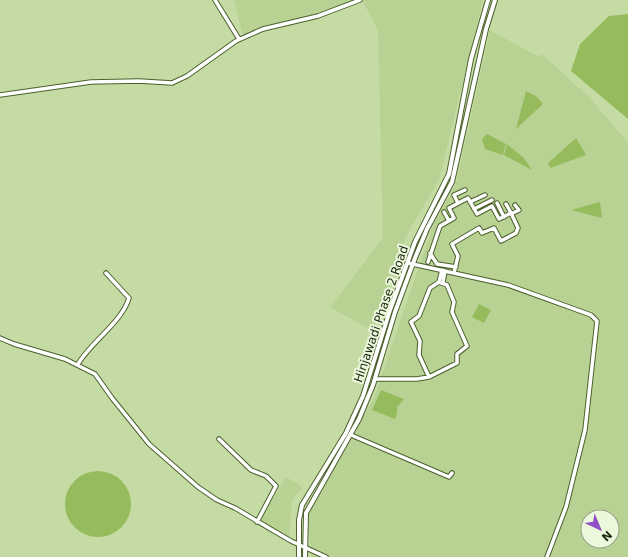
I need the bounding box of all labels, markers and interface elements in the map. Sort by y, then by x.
street label: Hinjawadi Phase 2 Road [351,244,411,384]
north arrow [580,509,620,549]
text: N [599,528,614,544]

